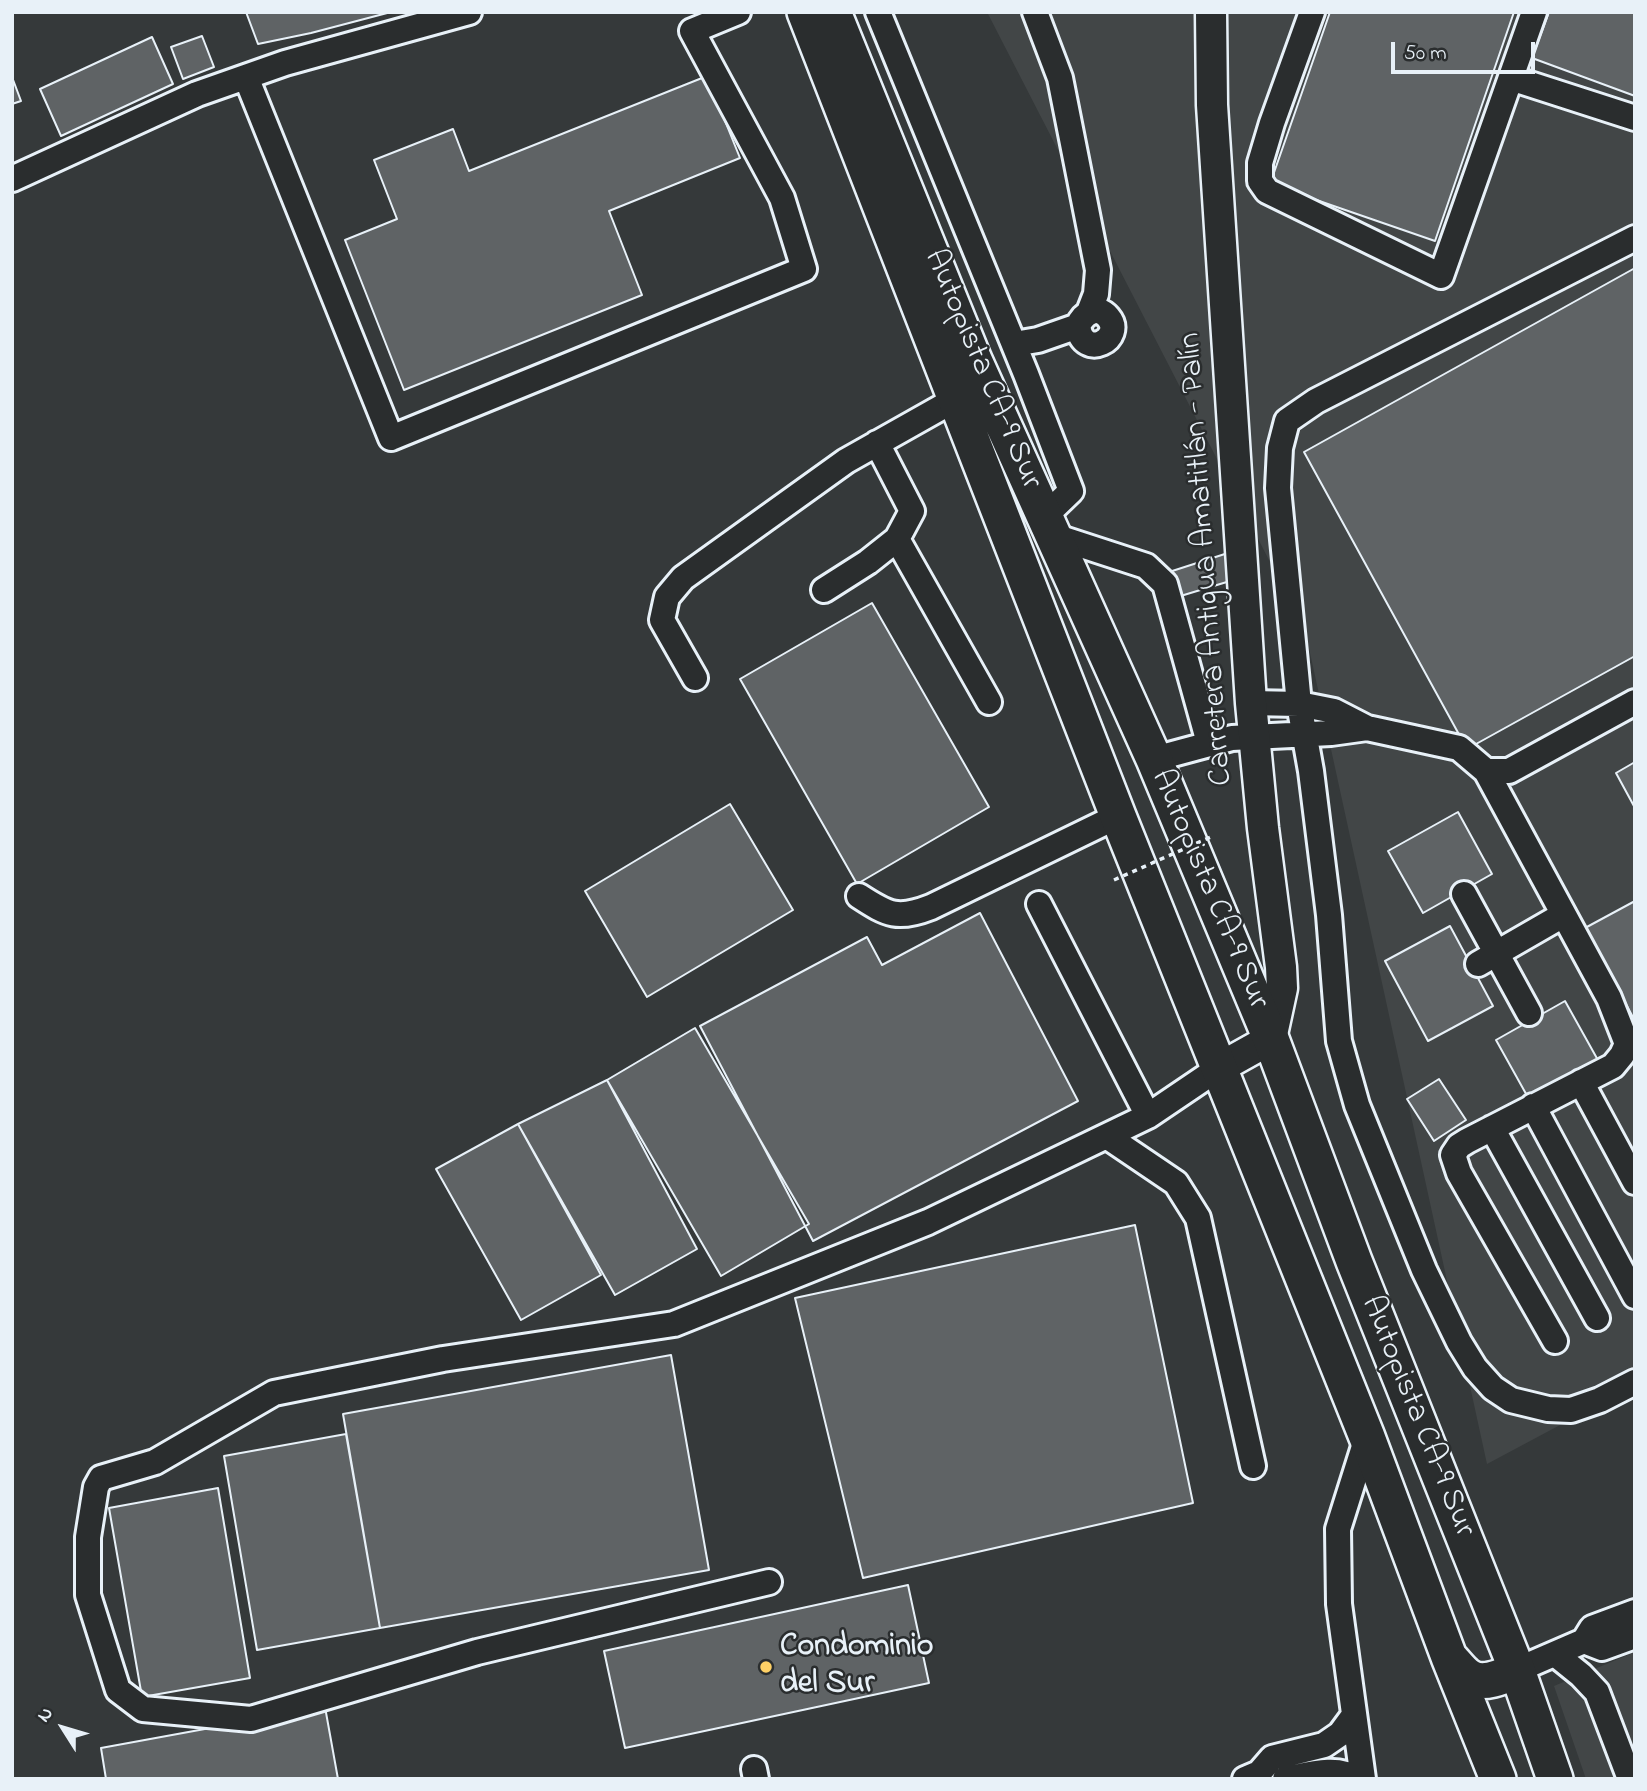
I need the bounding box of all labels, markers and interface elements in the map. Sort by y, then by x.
scale bar [1395,28,1538,72]
text: 50 m [1404,39,1447,69]
street label: Autopista CA-9 Sur [913,244,1049,496]
street label: Carretera Antigua Amatitlán - Palín [1173,331,1243,787]
street label: Autopista CA-9 Sur [1140,764,1276,1016]
street label: Autopista CA-9 Sur [1350,1291,1482,1543]
place label: Condominio del Sur [780,1630,933,1705]
marker: Condominio del Sur [758,1659,774,1675]
north arrow [28,1693,98,1763]
text: N [31,1702,60,1728]

